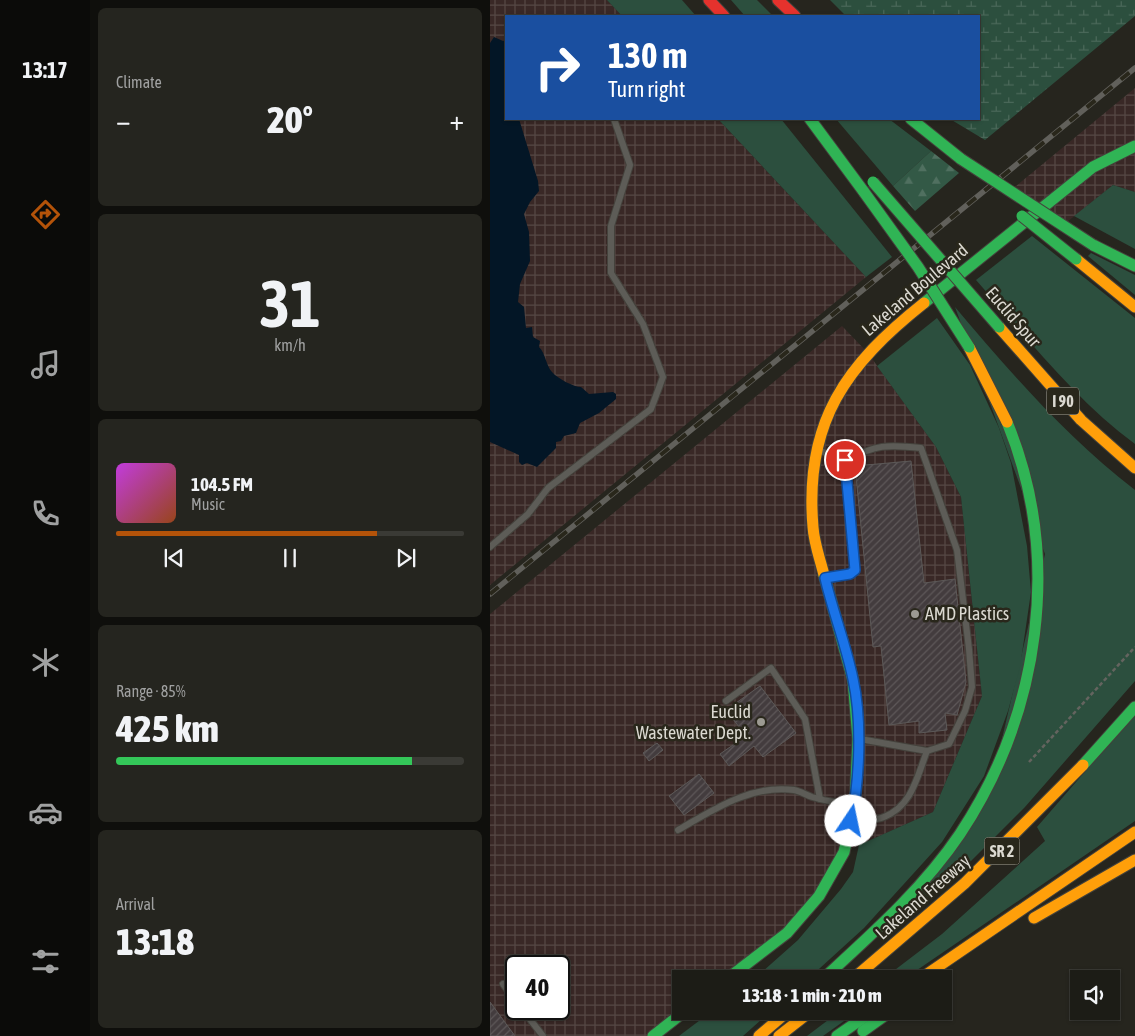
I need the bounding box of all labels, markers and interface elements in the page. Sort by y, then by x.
icon: right [525,35,590,100]
text: 130 m [608,35,687,75]
text: 13:17 [22,57,68,83]
text: Climate [116,73,162,91]
text: Turn right [608,76,685,102]
text: 20° [267,98,313,141]
text: − [116,104,131,136]
text: + [449,104,464,136]
icon: directions [28,197,63,232]
street label: Lakeland Boulevard [858,239,972,340]
text: 31 [259,266,321,341]
street label: Euclid Spur [981,282,1046,352]
text: km/h [274,336,306,354]
icon: music [28,347,63,382]
road number: I 90 [1047,388,1079,414]
pin [824,439,866,481]
icon: arrive [831,446,859,474]
text: 104.5 FM [191,473,253,495]
text: Music [191,495,225,513]
icon: phone [28,496,63,531]
icon: previous [160,544,188,572]
icon: pause [276,544,304,572]
icon: next [392,544,420,572]
place label: AMD Plastics [925,603,1009,624]
marker: AMD Plastics [909,608,921,620]
icon: climate [28,645,63,680]
text: Range · 85% [116,682,186,700]
place label: Euclid Wastewater Dept. [636,701,751,743]
text: 425 km [116,707,219,750]
marker: Euclid Wastewater Dept. [755,716,767,728]
position arrow [824,794,876,846]
icon: car [28,795,63,830]
road number: SR 2 [984,838,1020,864]
street label: Lakeland Freeway [871,850,974,943]
text: Arrival [116,895,155,913]
text: 13:18 [116,920,194,963]
icon: filters [28,944,63,979]
speed limit sign: 40 [505,955,570,1020]
map controls [1070,970,1120,1020]
button: sound [1070,970,1120,1020]
text: 13:18 · 1 min · 210 m [742,984,882,1006]

